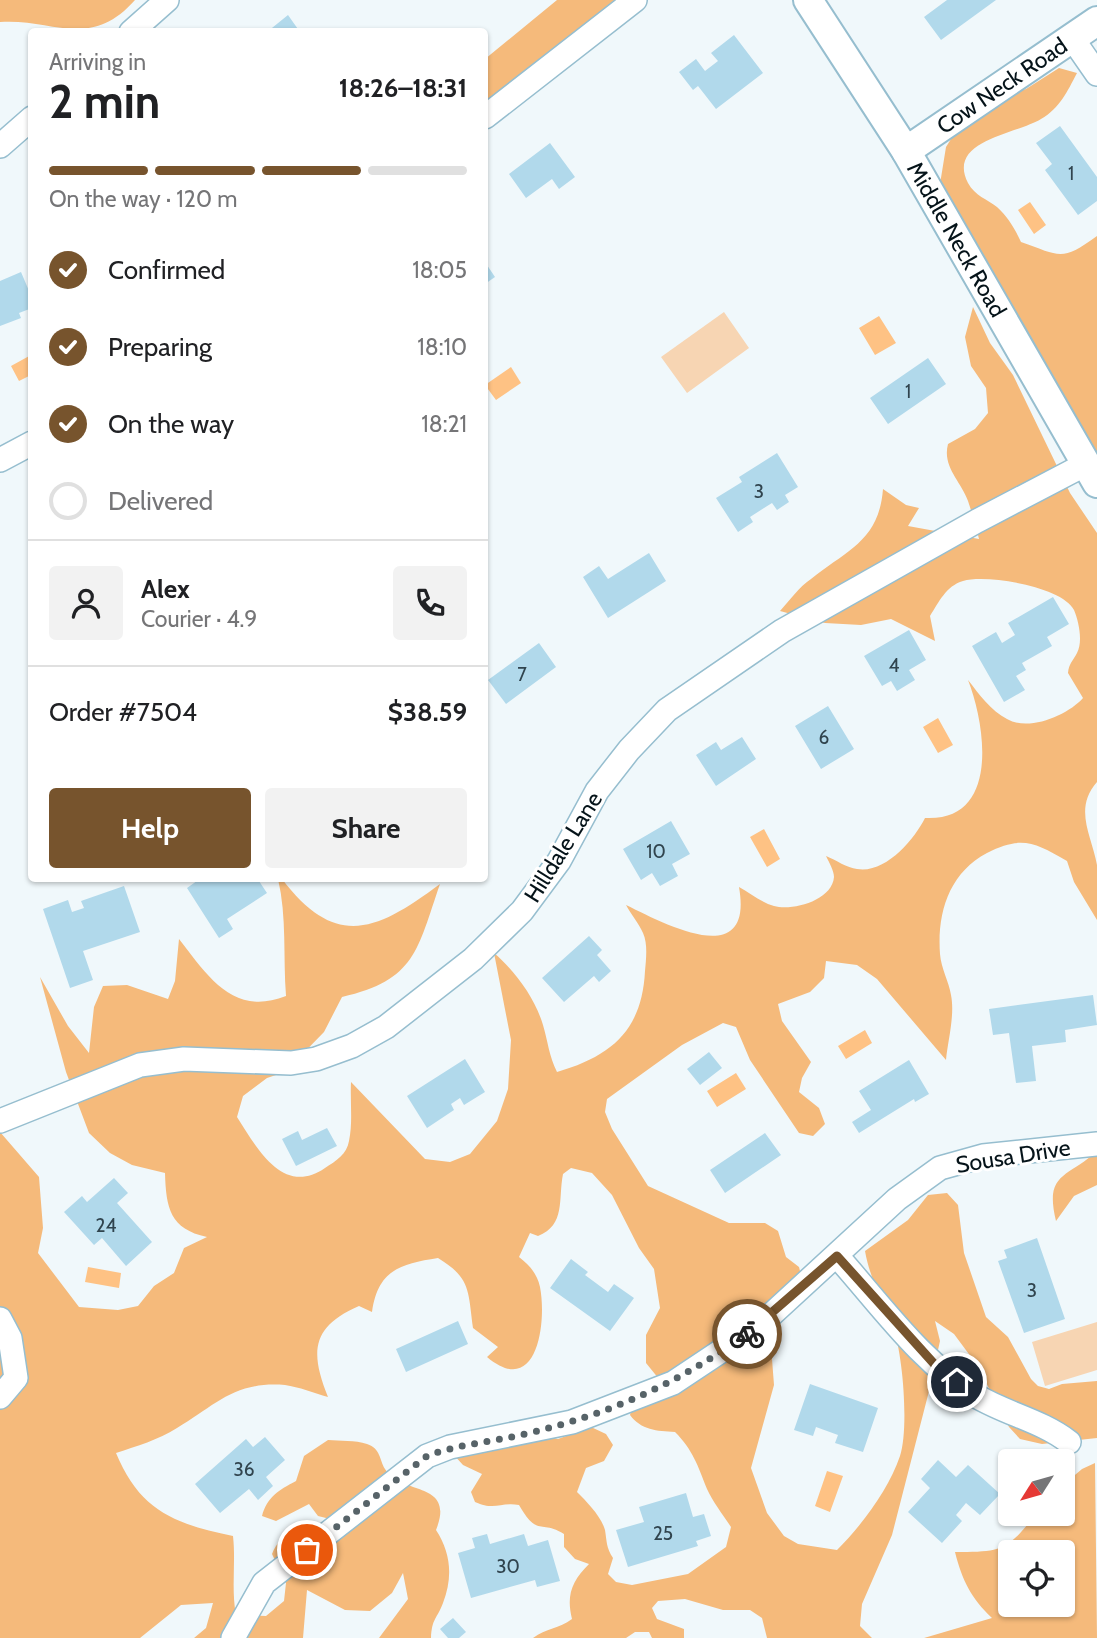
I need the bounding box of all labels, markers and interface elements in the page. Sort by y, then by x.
street label: Cow Neck Road [931,31,1073,140]
text: Arriving in [49,48,146,76]
text: 18:26–18:31 [339,72,467,104]
text: 2 min [49,74,160,130]
street label: Middle Neck Road [901,157,1013,322]
house number: 1 [1068,162,1074,185]
text: On the way · 120 m [49,185,237,213]
icon: check [49,251,87,289]
text: Confirmed [108,254,225,286]
text: 18:05 [412,256,467,284]
icon: check [49,328,87,366]
text: Preparing [108,331,212,363]
text: 18:10 [417,333,467,361]
house number: 1 [905,380,911,403]
icon: check [49,405,87,443]
text: On the way [108,408,234,440]
text: 18:21 [421,410,467,438]
house number: 3 [754,480,764,503]
text: Delivered [108,485,213,517]
button: person [49,566,123,640]
button: phone [393,566,467,640]
text: Alex [141,573,190,605]
text: Courier · 4.9 [141,605,257,633]
house number: 4 [889,654,900,677]
house number: 7 [517,663,527,686]
text: Order #7504 [49,696,197,728]
text: $38.59 [388,696,467,728]
house number: 6 [819,726,829,749]
street label: Hilldale Lane [518,786,608,907]
button: Help [49,788,251,868]
button: Share [265,788,467,868]
house number: 10 [646,840,666,863]
street label: Sousa Drive [954,1133,1072,1179]
house number: 24 [96,1214,116,1237]
house number: 3 [1027,1279,1037,1302]
courier [712,1299,782,1369]
icon: bike [728,1315,766,1353]
pin [927,1352,987,1412]
icon: home [938,1363,976,1401]
north arrow [998,1449,1074,1526]
map controls [998,1449,1075,1617]
house number: 36 [233,1458,255,1481]
pin [277,1520,337,1580]
house number: 25 [653,1522,673,1545]
icon: bag [288,1531,326,1569]
button: locate [998,1540,1075,1617]
house number: 30 [496,1555,520,1578]

